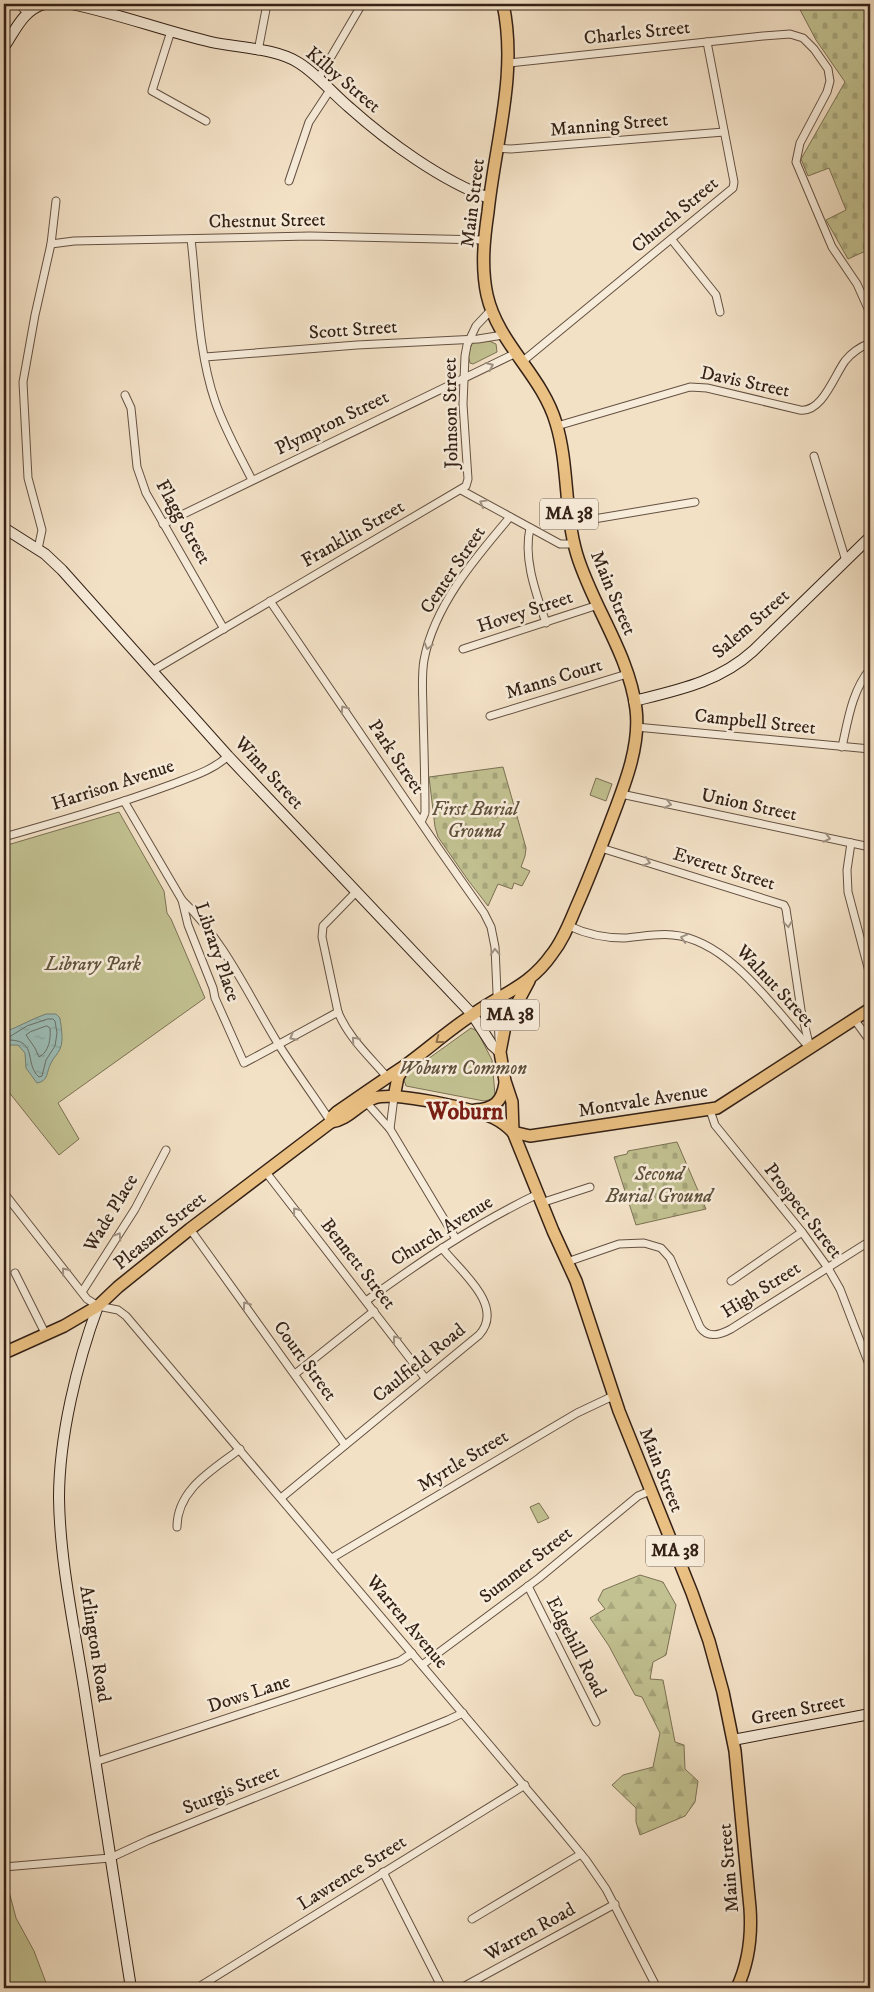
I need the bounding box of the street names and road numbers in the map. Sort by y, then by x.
street label: Charles Street [583,16,691,50]
street label: Kilby Street [301,42,385,118]
street label: Manning Street [549,108,669,142]
street label: Main Street [456,157,490,249]
street label: Church Street [627,172,723,258]
street label: Chestnut Street [208,208,326,234]
street label: Scott Street [308,315,398,345]
street label: Johnson Street [439,357,463,471]
street label: Davis Street [698,361,792,403]
street label: Plympton Street [271,386,393,460]
street label: Flagg Street [150,476,216,568]
street label: Franklin Street [298,495,408,573]
road number: MA 38 [540,498,598,530]
street label: Center Street [415,522,491,618]
street label: Main Street [585,547,641,639]
street label: Salem Street [708,584,794,664]
street label: Hovey Street [474,586,576,638]
street label: Manns Court [503,653,605,705]
street label: Campbell Street [693,704,817,740]
street label: Park Street [363,716,429,798]
street label: Winn Street [229,731,308,814]
street label: Harrison Avenue [49,754,177,816]
street label: Union Street [699,784,799,826]
street label: Everett Street [670,843,778,895]
street label: Library Place [189,899,245,1005]
street label: Walnut Street [730,939,819,1032]
road number: MA 38 [481,1000,539,1030]
street label: Montvale Avenue [576,1079,710,1123]
street label: Prospect Street [759,1159,847,1263]
street label: Wade Place [78,1170,143,1257]
street label: Pleasant Street [109,1187,211,1275]
street label: Church Avenue [387,1191,497,1271]
street label: Bennett Street [315,1214,401,1314]
street label: High Street [717,1257,805,1323]
street label: Court Street [268,1317,342,1405]
street label: Caulfield Road [368,1318,470,1407]
street label: Main Street [634,1424,688,1516]
street label: Myrtle Street [414,1425,512,1497]
street label: Summer Street [475,1522,577,1608]
road number: MA 38 [646,1535,704,1566]
street label: Warren Avenue [361,1570,453,1674]
street label: Arlington Road [74,1584,116,1704]
street label: Edgehill Road [541,1593,611,1702]
street label: Dows Lane [205,1670,293,1718]
street label: Green Street [749,1690,847,1730]
street label: Sturgis Street [179,1760,283,1820]
street label: Main Street [714,1823,744,1913]
street label: Lawrence Street [293,1830,411,1916]
street label: Warren Road [480,1898,580,1967]

